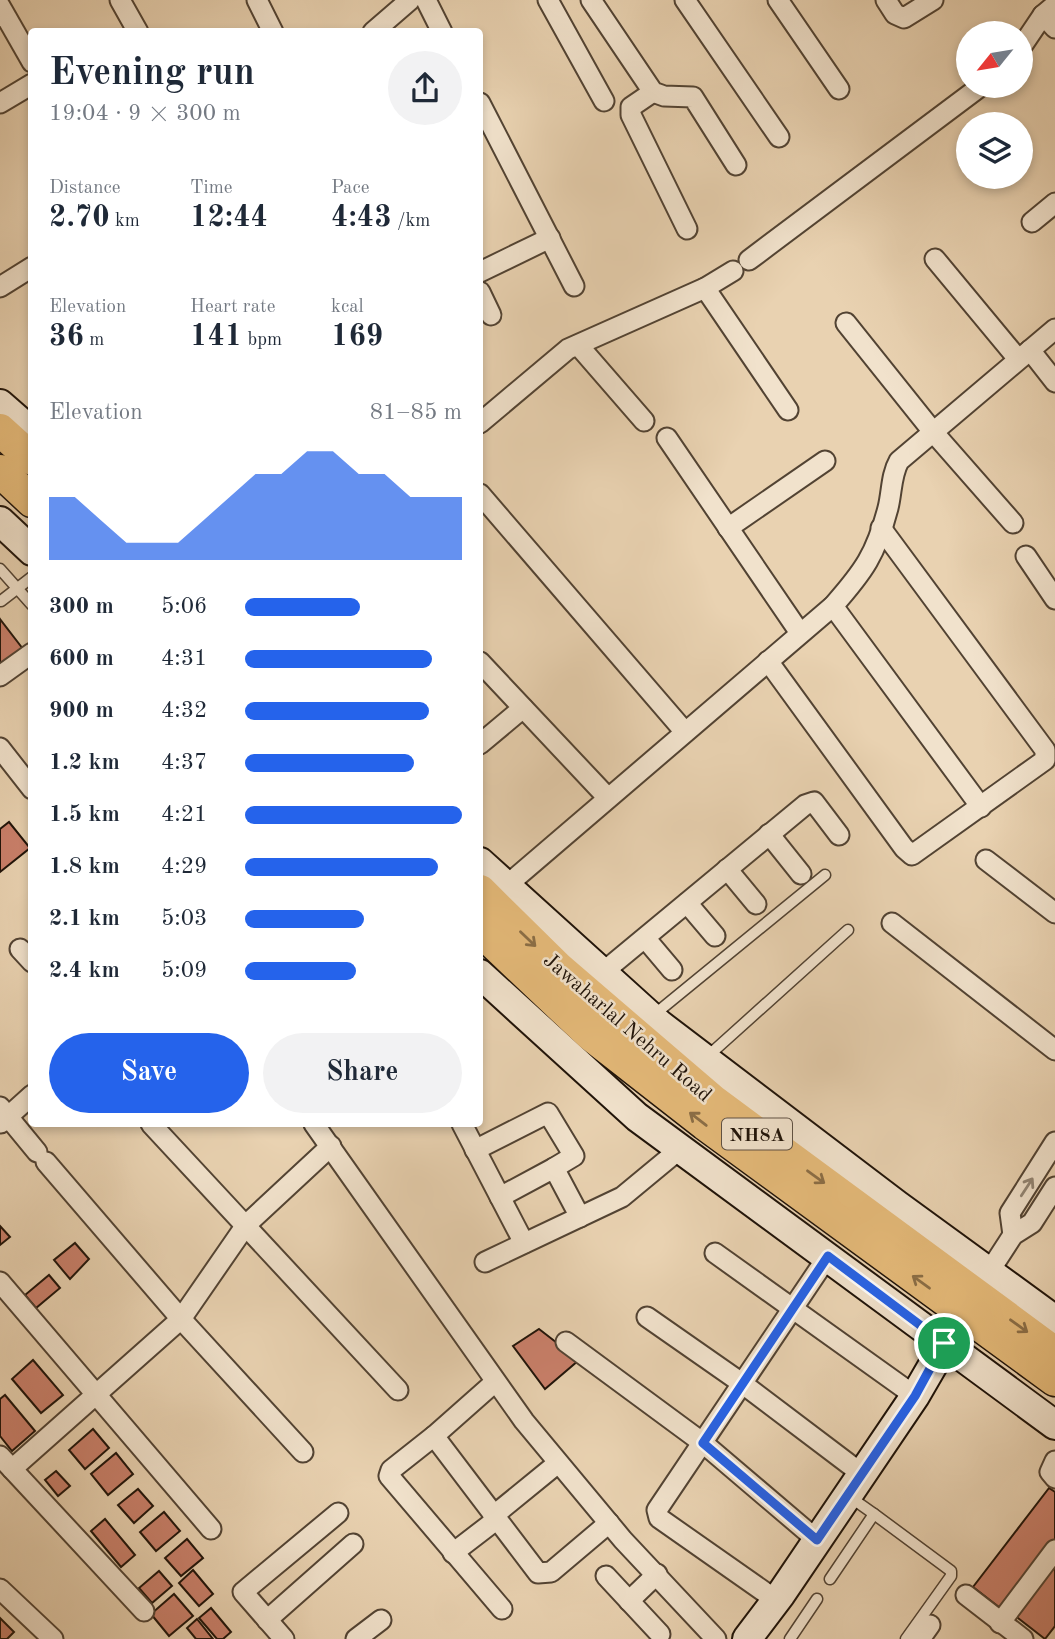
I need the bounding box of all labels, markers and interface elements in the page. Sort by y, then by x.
north arrow [956,21,1032,98]
map controls [956,21,1033,189]
button: share [388,51,462,125]
text: Evening run [49,55,255,93]
text: 19:04 · 9 × 300 m [49,102,241,125]
button: layers [956,112,1033,189]
text: Distance [49,179,121,198]
text: Time [190,179,233,198]
text: Pace [331,179,370,198]
text: 2.70 [49,203,110,233]
text: 12:44 [190,203,268,233]
text: 4:43 [331,203,392,233]
text: km [110,212,140,231]
text: /km [392,212,430,231]
text: Elevation [49,298,126,317]
text: Heart rate [190,298,275,317]
text: kcal [331,298,364,317]
text: 36 [49,322,84,352]
text: 141 [190,322,242,352]
text: 169 [331,322,383,352]
text: m [84,331,104,350]
text: bpm [242,331,282,350]
text: Elevation [49,401,143,424]
text: 81–85 m [370,401,462,424]
text: 300 m [49,595,114,618]
text: 5:06 [161,595,207,618]
text: 600 m [49,647,114,670]
text: 4:31 [161,647,207,670]
text: 900 m [49,699,114,722]
text: 4:32 [161,699,207,722]
text: 1.2 km [49,751,120,774]
text: 4:37 [161,751,207,774]
text: 1.5 km [49,803,120,826]
text: 4:21 [161,803,207,826]
text: 1.8 km [49,855,120,878]
text: 4:29 [161,855,207,878]
text: 2.1 km [49,907,120,930]
text: 5:03 [161,907,207,930]
one-way arrow [519,930,536,947]
street label: Jawaharlal Nehru Road [539,950,715,1107]
text: 2.4 km [49,959,120,982]
text: 5:09 [161,959,207,982]
button: Save [49,1033,249,1113]
button: Share [263,1033,462,1113]
one-way arrow [689,1111,707,1126]
road number: NH8A [722,1118,792,1150]
one-way arrow [807,1169,826,1184]
one-way arrow [1019,1178,1034,1197]
one-way arrow [912,1274,931,1289]
pin [914,1313,974,1373]
one-way arrow [1009,1319,1028,1334]
icon: arrive [925,1324,963,1362]

